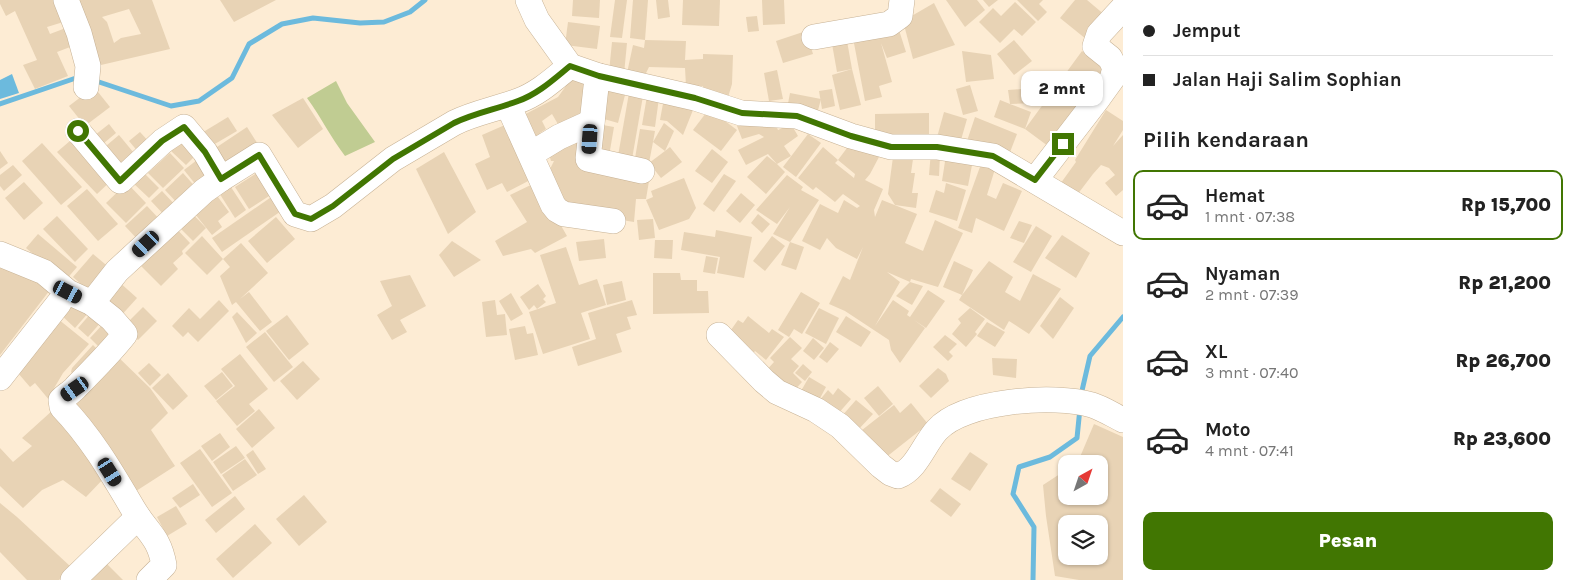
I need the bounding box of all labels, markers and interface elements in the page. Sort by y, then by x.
text: Jemput [1173,20,1241,42]
text: Jalan Haji Salim Sophian [1173,69,1402,91]
callout: 2 mnt [1022,72,1104,106]
text: 2 mnt [1039,79,1085,98]
route start [67,120,89,142]
car [581,124,598,154]
text: Pilih kendaraan [1143,127,1309,153]
route end [1052,133,1074,155]
icon: car [1145,183,1190,228]
text: Hemat [1205,185,1265,207]
text: Rp 15,700 [1461,194,1551,216]
text: 1 mnt · 07:38 [1205,207,1295,226]
car [129,228,162,260]
icon: car [1145,261,1190,306]
text: Nyaman [1205,263,1280,285]
text: Rp 21,200 [1458,272,1551,294]
car [51,279,84,305]
text: 2 mnt · 07:39 [1205,285,1299,304]
icon: car [1145,339,1190,384]
text: XL [1205,341,1227,363]
text: Rp 26,700 [1455,350,1551,372]
text: 3 mnt · 07:40 [1205,363,1298,382]
car [58,374,91,404]
icon: car [1145,417,1190,462]
text: Moto [1205,419,1251,441]
text: Rp 23,600 [1453,428,1551,450]
text: 4 mnt · 07:41 [1205,441,1294,460]
car [95,455,124,489]
north arrow [1058,455,1108,505]
map controls [1058,455,1108,565]
button: Pesan [1143,512,1553,570]
button: layers [1058,515,1108,565]

